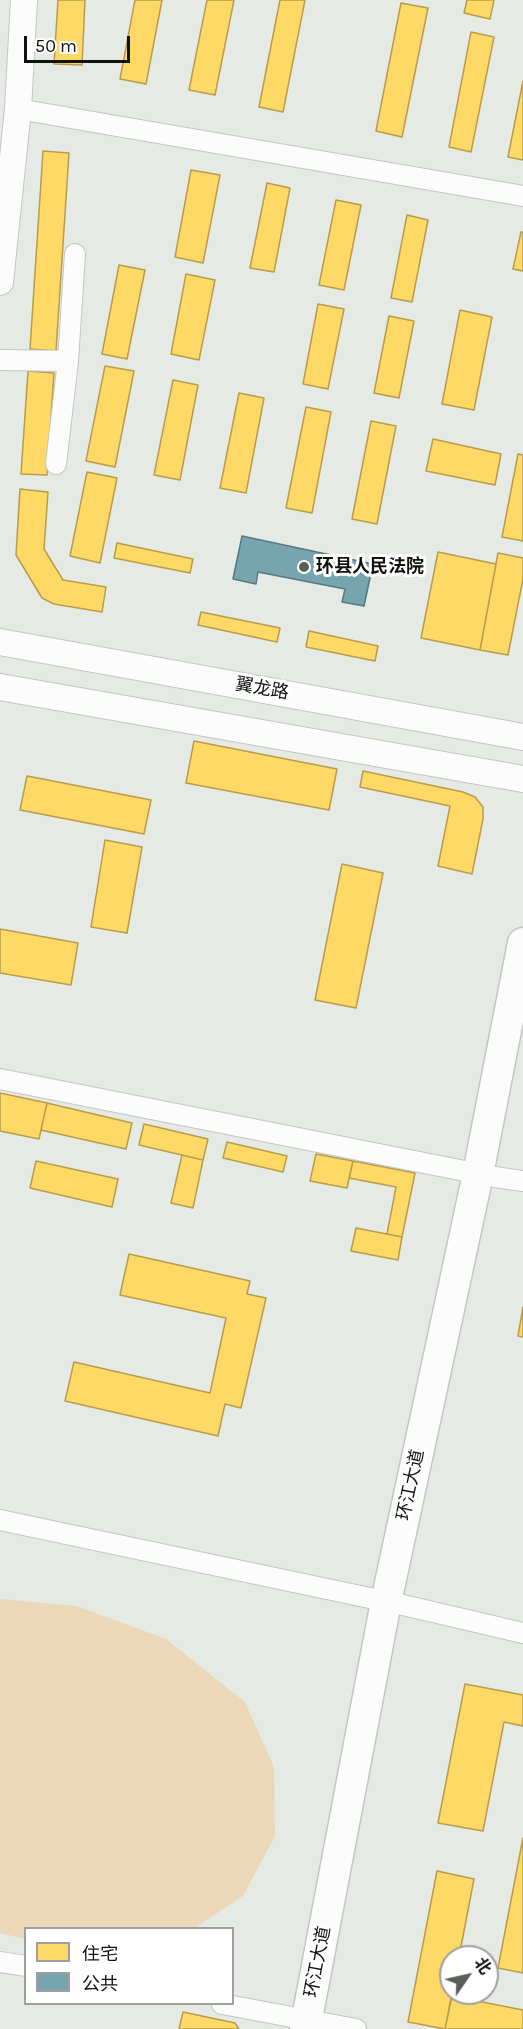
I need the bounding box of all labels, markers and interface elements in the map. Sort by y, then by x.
scale bar [27,24,134,62]
text: 50 m [35,35,77,57]
place label: 环县人民法院 [316,556,424,578]
marker: 环县人民法院 [297,560,311,574]
street label: 翼龙路 [234,674,290,704]
street label: 环江大道 [393,1448,429,1522]
street label: 环江大道 [301,1925,335,1999]
legend [24,1927,234,2005]
text: 住宅 [82,1943,118,1965]
north arrow [439,1945,499,2005]
text: 北 [470,1954,495,1978]
text: 公共 [82,1973,118,1995]

